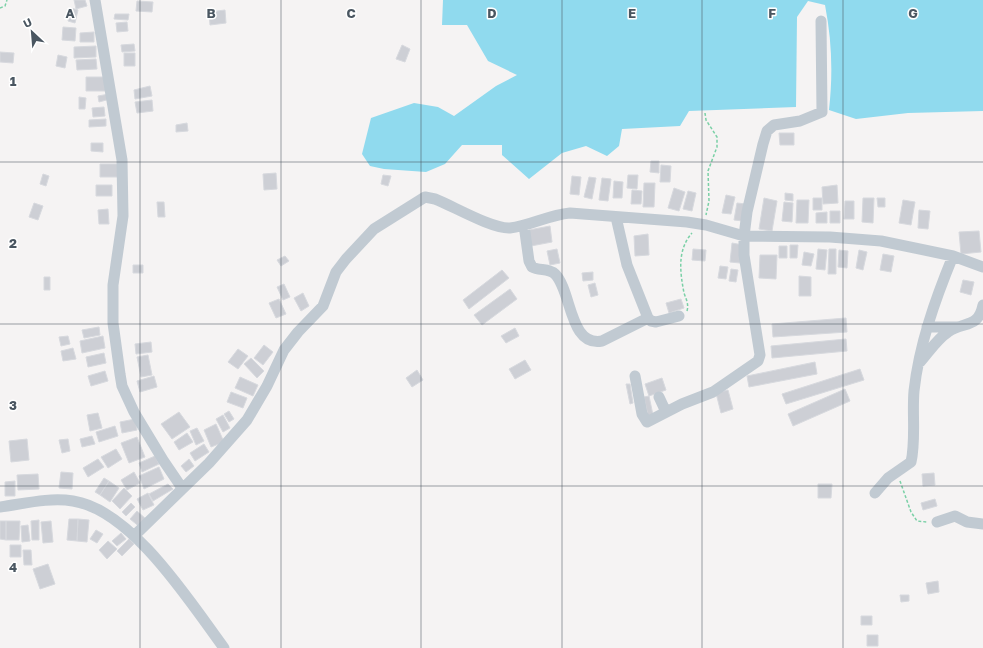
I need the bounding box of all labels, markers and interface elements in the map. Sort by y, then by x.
text: A [65,5,75,21]
text: B [206,5,216,21]
text: C [346,5,356,21]
text: D [487,5,497,21]
text: E [628,5,636,21]
text: F [768,5,776,21]
text: G [908,5,918,21]
north arrow [12,12,52,52]
text: U [21,15,34,30]
text: 1 [10,73,17,89]
text: 2 [9,235,17,251]
text: 3 [9,397,17,413]
text: 4 [9,559,17,575]

